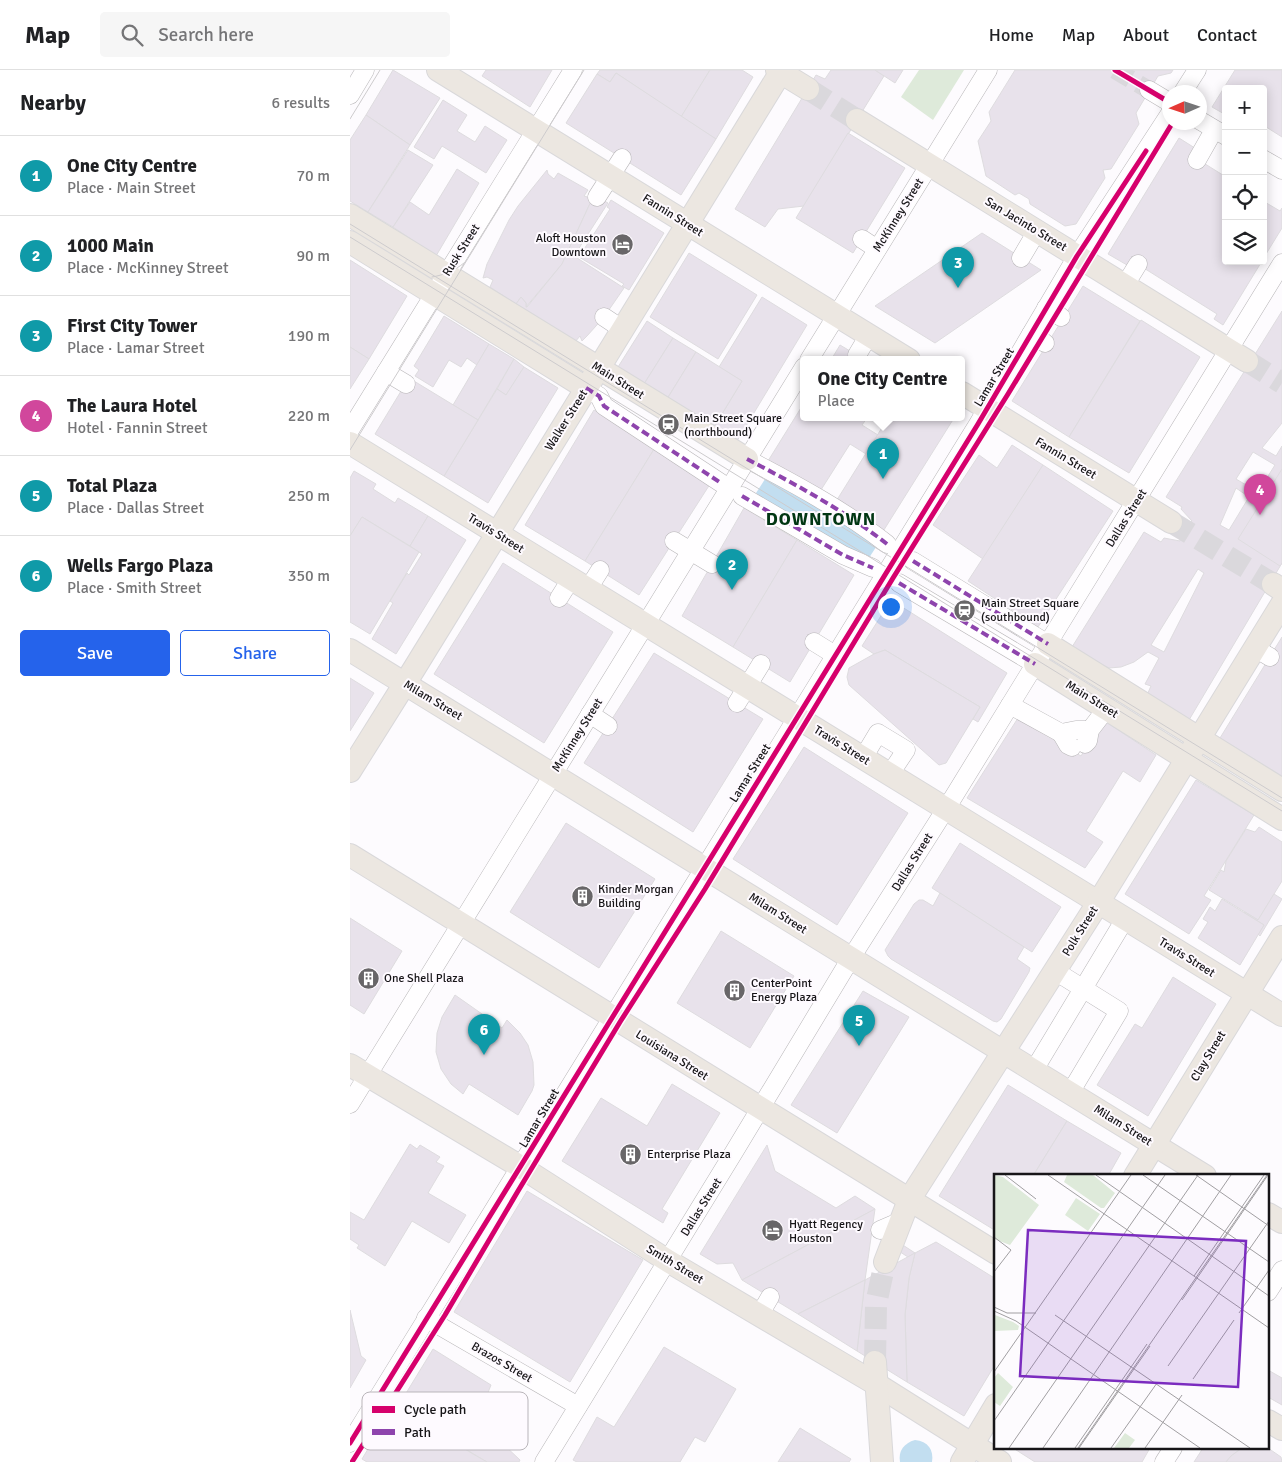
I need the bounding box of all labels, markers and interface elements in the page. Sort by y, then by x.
search box [100,12,450,57]
text: Map [25,20,70,50]
icon: search [118,21,146,49]
text: Search here [158,23,254,47]
text: Home [989,24,1034,46]
text: Map [1062,24,1095,46]
text: About [1123,24,1169,46]
text: Contact [1197,24,1257,46]
north arrow [1162,85,1207,130]
map controls [1222,85,1267,265]
button: + [1222,85,1267,130]
text: Nearby [20,90,86,116]
text: 6 results [271,93,330,113]
button: − [1222,130,1267,175]
text: One City Centre [67,154,197,178]
text: 1 [32,166,40,186]
text: 70 m [296,166,330,186]
button: locate [1222,175,1267,220]
street label: McKinney Street [870,176,927,255]
text: Place · Main Street [67,178,196,198]
street label: Fannin Street [640,191,706,240]
street label: San Jacinto Street [982,194,1069,255]
button: layers [1222,220,1267,265]
street label: Rusk Street [440,221,483,279]
place label: Aloft Houston Downtown [536,231,606,260]
hotel icon: Aloft Houston Downtown [610,233,634,257]
text: 1000 Main [67,234,154,258]
text: 2 [32,246,40,266]
text: 90 m [296,246,330,266]
pin: 3 [942,247,974,288]
text: Place · McKinney Street [67,258,229,278]
text: First City Tower [67,314,197,338]
text: 3 [32,326,40,346]
text: 190 m [288,326,330,346]
text: Place · Lamar Street [67,338,204,358]
street label: Lamar Street [971,345,1018,409]
popup [800,356,965,421]
street label: Main Street [589,358,647,403]
text: One City Centre [818,367,947,391]
street label: Walker Street [542,387,591,454]
text: Place [818,391,855,411]
text: The Laura Hotel [67,394,197,418]
text: 4 [32,406,40,426]
text: 220 m [288,406,330,426]
place label: Main Street Square (northbound) [684,411,782,440]
station icon: Main Street Square (northbound) [656,413,680,437]
text: Hotel · Fannin Street [67,418,208,438]
street label: Fannin Street [1032,434,1099,483]
pin: 1 [867,438,899,479]
text: Total Plaza [67,474,157,498]
pin: 4 [1244,474,1276,515]
text: 5 [32,486,40,506]
text: 250 m [288,486,330,506]
street label: Dallas Street [1103,486,1150,550]
text: Place · Dallas Street [67,498,204,518]
district label: DOWNTOWN [766,508,876,530]
street label: Travis Street [465,510,527,557]
pin: 2 [716,549,748,590]
text: Wells Fargo Plaza [67,554,213,578]
text: 6 [32,566,40,586]
text: 350 m [288,566,330,586]
text: Place · Smith Street [67,578,202,598]
your location [878,594,904,620]
place label: Main Street Square (southbound) [981,596,1079,625]
station icon: Main Street Square (southbound) [953,598,977,622]
button: Save [20,630,170,676]
button: Share [180,630,330,676]
street label: Milam Street [401,677,465,724]
street label: Main Street [1063,677,1121,722]
street label: McKinney Street [549,696,606,775]
street label: Travis Street [811,722,873,769]
street label: Lamar Street [727,741,774,805]
street label: Dallas Street [889,830,936,894]
place label: Kinder Morgan Building [598,882,674,911]
building icon: Kinder Morgan Building [570,884,594,908]
street label: Milam Street [746,890,810,937]
street label: Polk Street [1059,903,1102,959]
street label: Travis Street [1156,934,1218,981]
building icon: One Shell Plaza [356,966,380,990]
place label: One Shell Plaza [384,971,464,986]
place label: CenterPoint Energy Plaza [751,976,817,1005]
building icon: CenterPoint Energy Plaza [723,978,747,1002]
pin: 5 [843,1005,875,1046]
pin: 6 [468,1014,500,1055]
street label: Louisiana Street [633,1027,711,1084]
street label: Clay Street [1188,1028,1229,1084]
street label: Lamar Street [516,1086,563,1150]
street label: Milam Street [1091,1102,1155,1149]
building icon: Enterprise Plaza [619,1142,643,1166]
place label: Enterprise Plaza [647,1147,731,1162]
inset map [994,1174,1269,1450]
street label: Dallas Street [678,1175,725,1239]
place label: Hyatt Regency Houston [789,1217,863,1246]
hotel icon: Hyatt Regency Houston [761,1219,785,1243]
street label: Smith Street [643,1242,706,1287]
street label: Brazos Street [469,1339,535,1386]
legend [362,1392,528,1450]
text: Cycle path [404,1401,466,1418]
text: Path [404,1424,431,1441]

